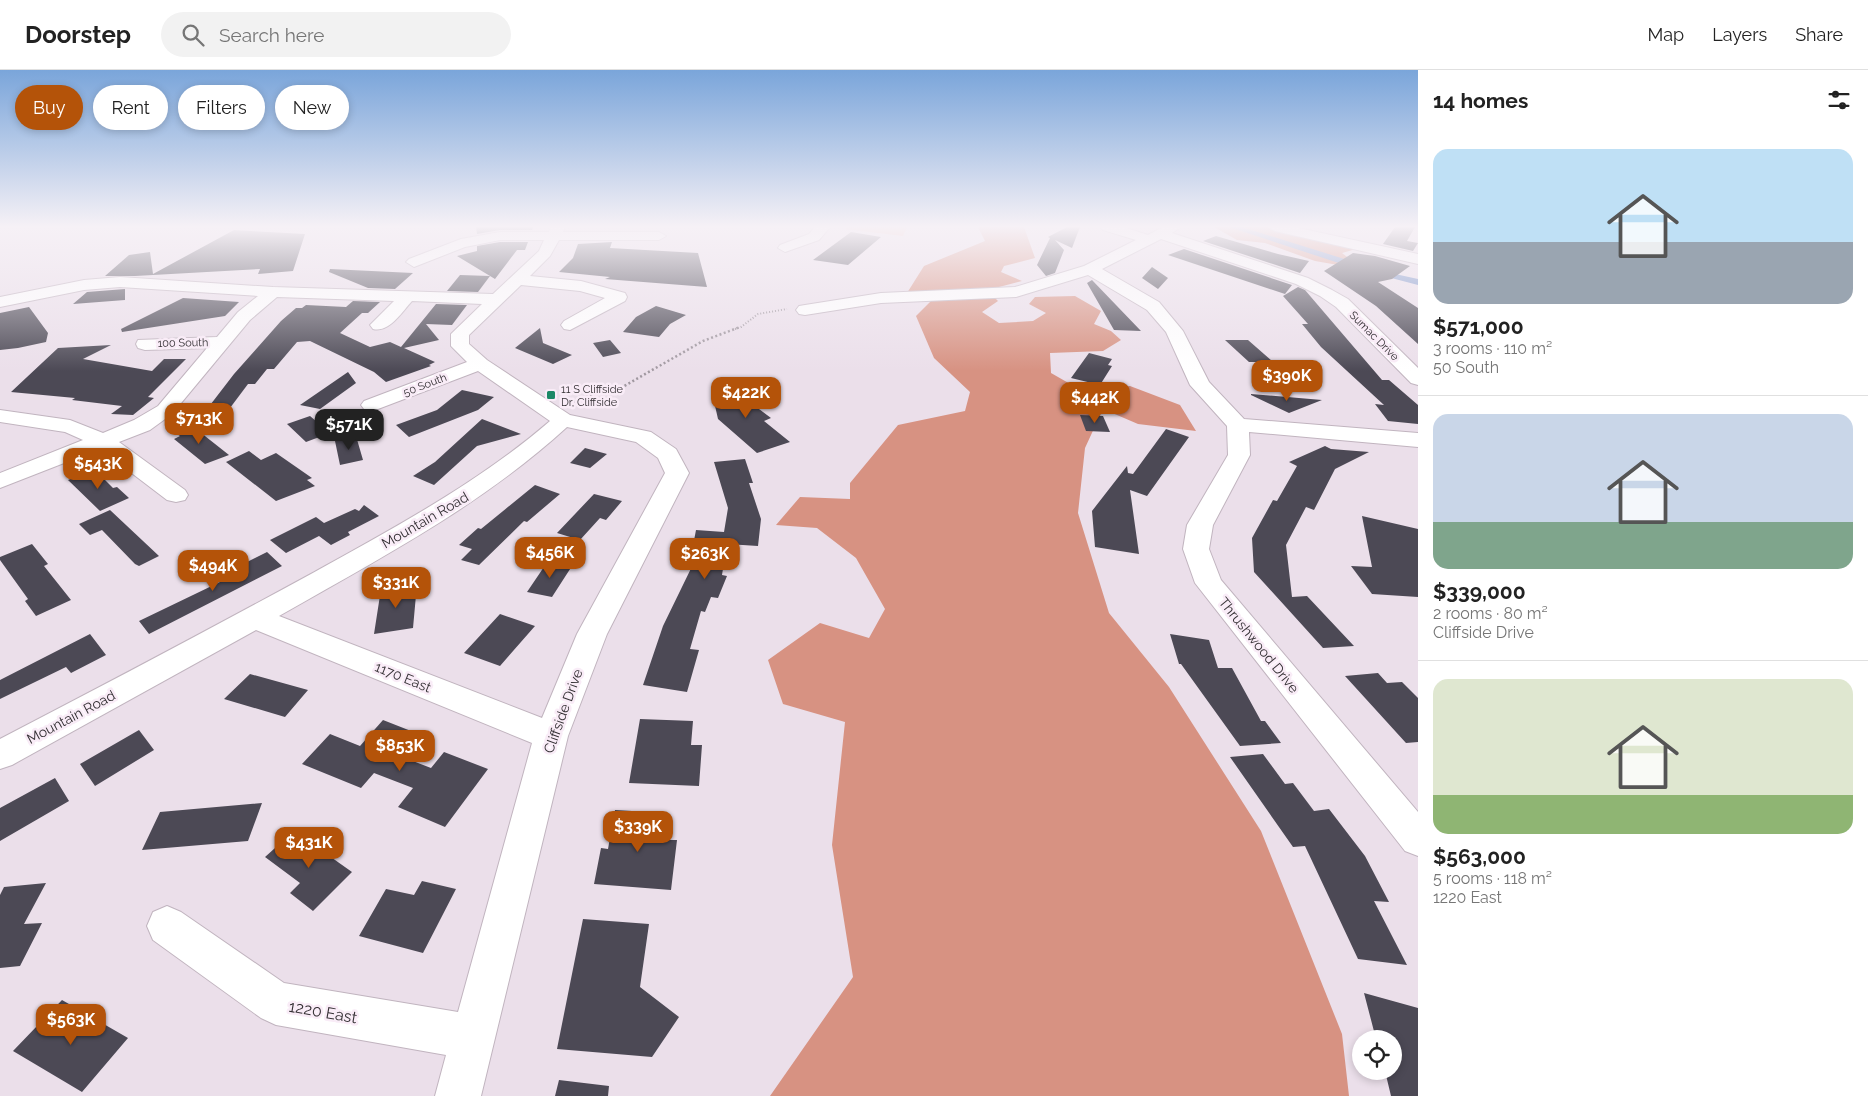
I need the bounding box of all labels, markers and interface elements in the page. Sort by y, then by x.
search box [161,12,511,57]
text: Doorstep [25,20,131,49]
icon: search [179,21,207,49]
text: Search here [219,24,325,46]
text: Map [1648,24,1684,45]
text: Layers [1712,24,1767,45]
text: Share [1795,24,1843,45]
chip: Buy [15,85,83,130]
chip: Rent [93,85,168,130]
chip: Filters [178,85,265,130]
chip: New [275,85,349,130]
icon: filters [1825,86,1853,114]
text: 14 homes [1433,88,1528,113]
icon: home [1598,181,1688,271]
street label: Sumac Drive [1347,309,1402,364]
text: $571,000 [1433,314,1524,339]
street label: 100 South [157,336,209,350]
text: 3 rooms · 110 m² [1433,339,1552,358]
text: 50 South [1433,358,1499,377]
pin: $390K [1252,360,1322,402]
text: $390K [1263,366,1311,385]
street label: 50 South [401,371,449,399]
pin: $422K [711,376,781,419]
pin: $442K [1060,382,1130,424]
place label: 11 S Cliffside Dr, Cliffside [561,383,624,409]
text: $422K [722,383,770,402]
text: $442K [1071,388,1119,407]
marker: 11 S Cliffside Dr, Cliffside [545,389,557,401]
pin: $713K [164,402,234,445]
pin: $571K [314,408,384,451]
text: $713K [176,409,222,428]
text: $571K [326,415,372,434]
icon: home [1598,447,1688,537]
pin: $543K [63,448,133,490]
text: $543K [74,454,122,473]
street label: Mountain Road [379,489,471,551]
pin: $456K [515,536,585,579]
pin: $263K [670,538,740,580]
text: $456K [526,543,574,562]
text: $263K [681,544,729,563]
pin: $494K [178,550,248,592]
text: $494K [189,556,237,575]
pin: $331K [361,566,431,609]
text: $331K [373,573,419,592]
text: $339,000 [1433,579,1526,604]
street label: Thrushwood Drive [1216,594,1302,696]
text: 2 rooms · 80 m² [1433,604,1548,623]
text: Cliffside Drive [1433,623,1534,642]
street label: 1170 East [373,659,434,696]
street label: Cliffside Drive [540,667,586,755]
street label: Mountain Road [24,687,118,747]
icon: home [1598,712,1688,802]
pin: $853K [365,730,435,772]
text: $853K [376,736,424,755]
pin: $339K [603,810,673,853]
text: $339K [614,817,662,836]
pin: $431K [274,826,344,869]
text: $431K [286,833,332,852]
text: $563,000 [1433,844,1526,869]
text: 5 rooms · 118 m² [1433,869,1552,888]
text: 1220 East [1433,888,1502,907]
street label: 1220 East [287,997,359,1027]
pin: $563K [36,1004,106,1046]
text: $563K [47,1010,95,1029]
map controls [1352,1030,1402,1080]
button: locate [1352,1030,1402,1080]

